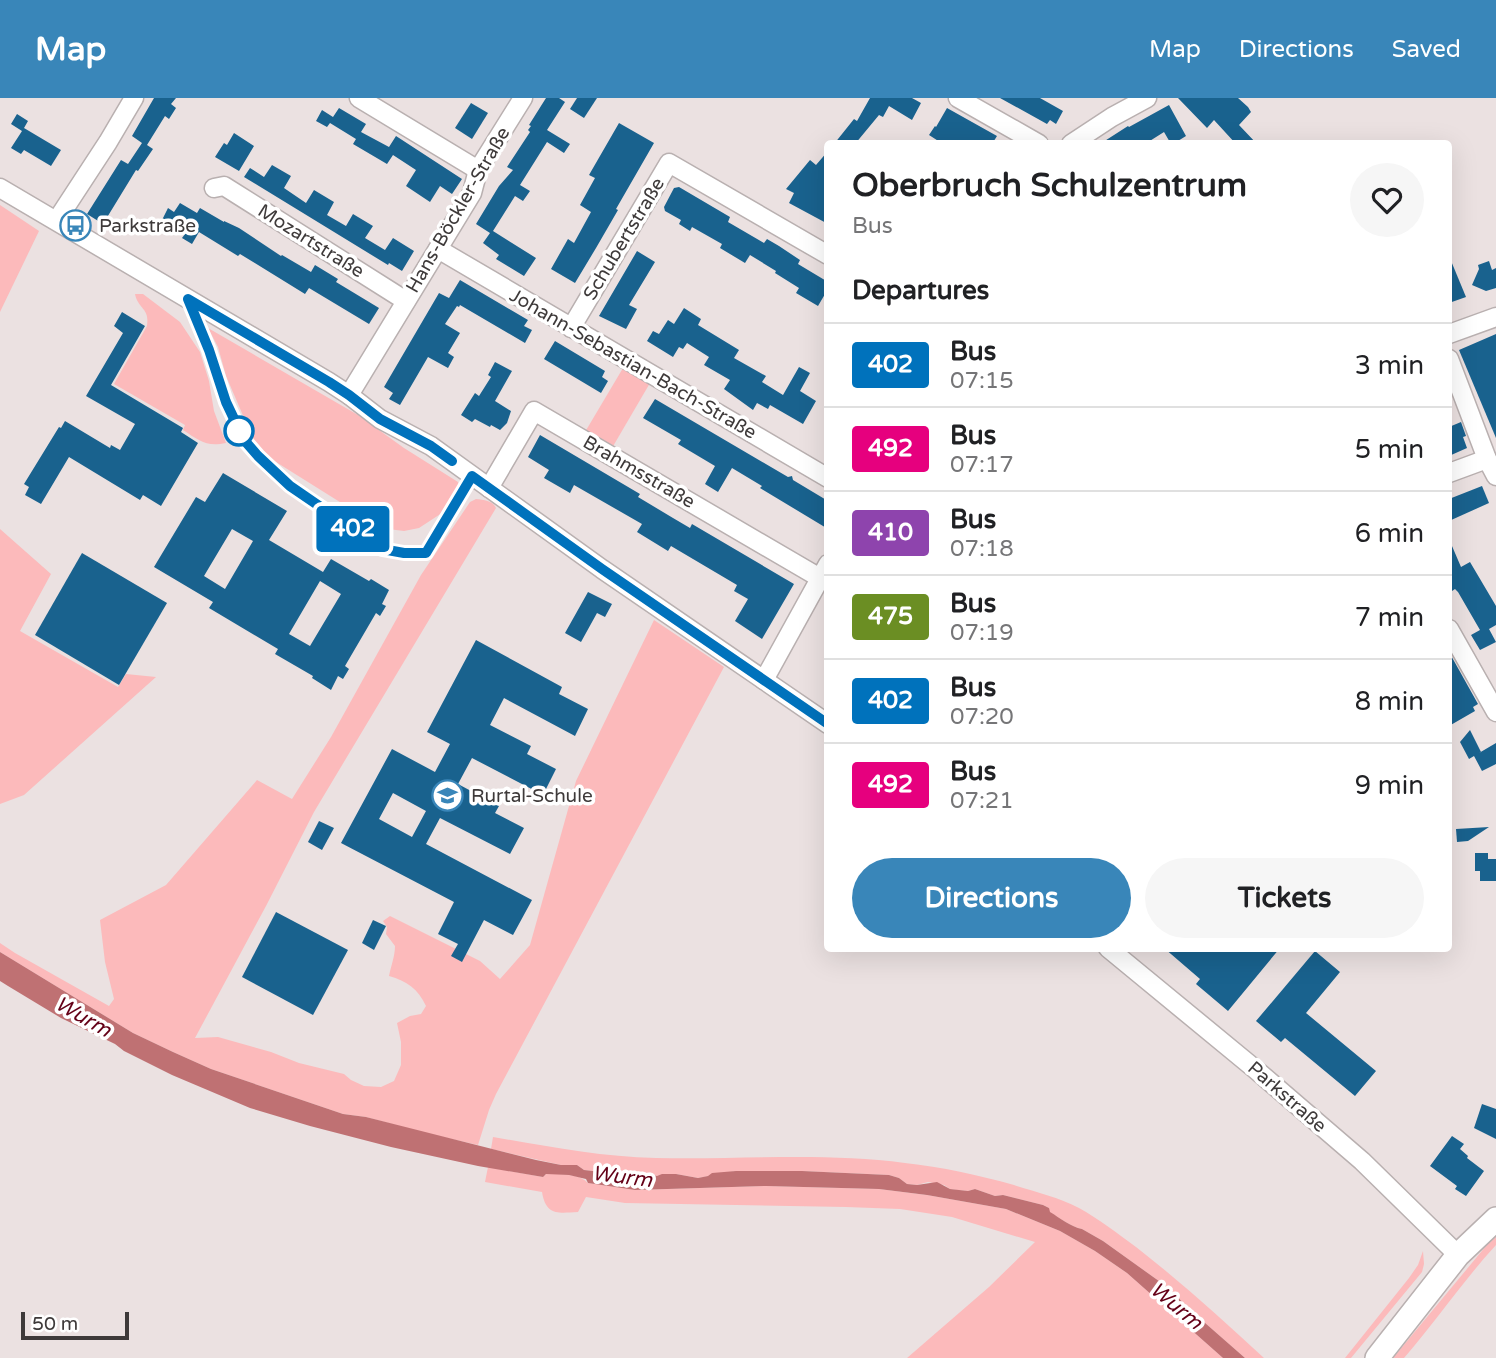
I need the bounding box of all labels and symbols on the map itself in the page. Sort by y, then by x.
street label: Hans-Böckler-Straße [402,123,514,297]
street label: Schubertstraße [579,174,669,304]
street label: Mozartstraße [254,200,368,282]
bus stop icon: Parkstraße [59,209,93,243]
place label: Parkstraße [99,215,196,237]
street label: Johann-Sebastian-Bach-Straße [506,284,760,444]
unlabelled marker [224,416,254,446]
street label: Brahmsstraße [579,431,699,513]
line badge: 402 [313,506,393,552]
school or university icon: Rurtal-Schule [431,779,465,813]
place label: Rurtal-Schule [471,785,593,807]
water label: Wurm [51,991,116,1043]
street label: Parkstraße [1243,1057,1331,1137]
water label: Wurm [590,1161,654,1193]
water label: Wurm [1145,1277,1208,1335]
scale bar [21,1309,130,1341]

